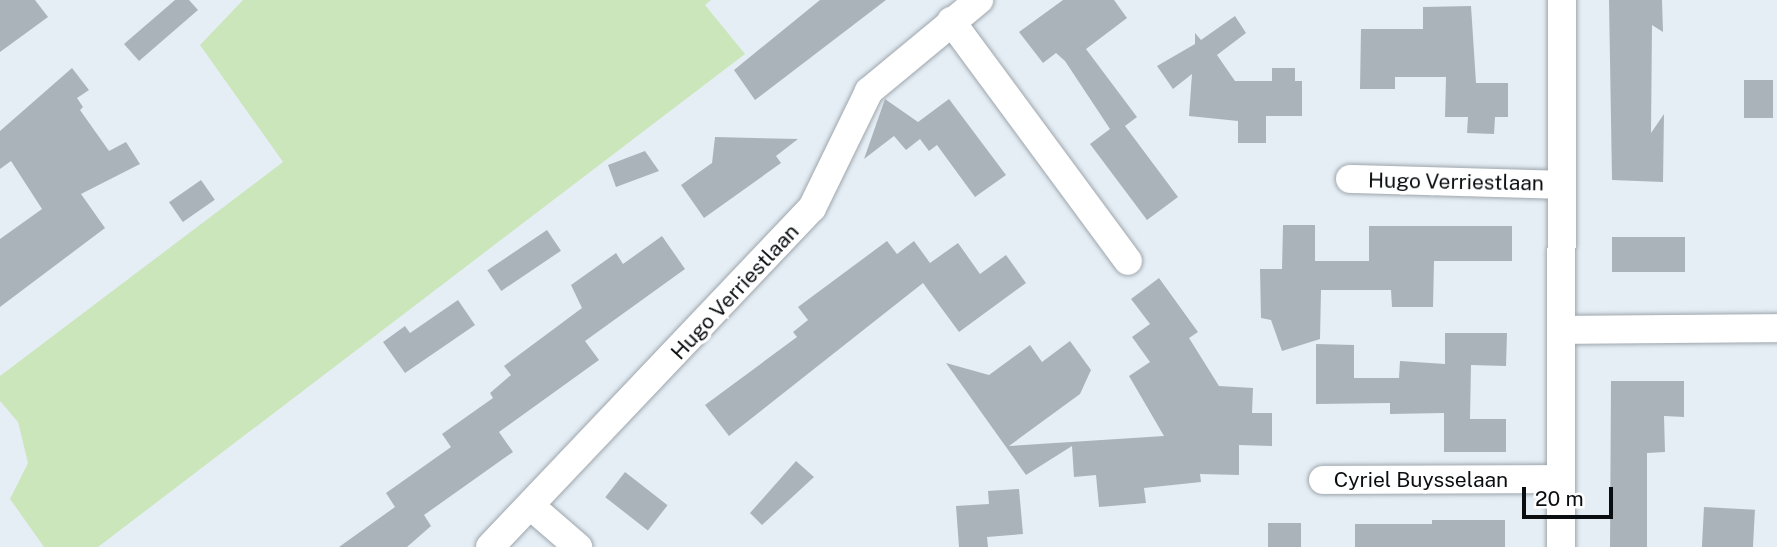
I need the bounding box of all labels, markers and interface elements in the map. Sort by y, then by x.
street label: Hugo Verriestlaan [1368,168,1544,196]
street label: Hugo Verriestlaan [666,219,804,365]
street label: Cyriel Buysselaan [1334,467,1508,493]
scale bar [1525,474,1616,518]
text: 20 m [1535,486,1584,511]

